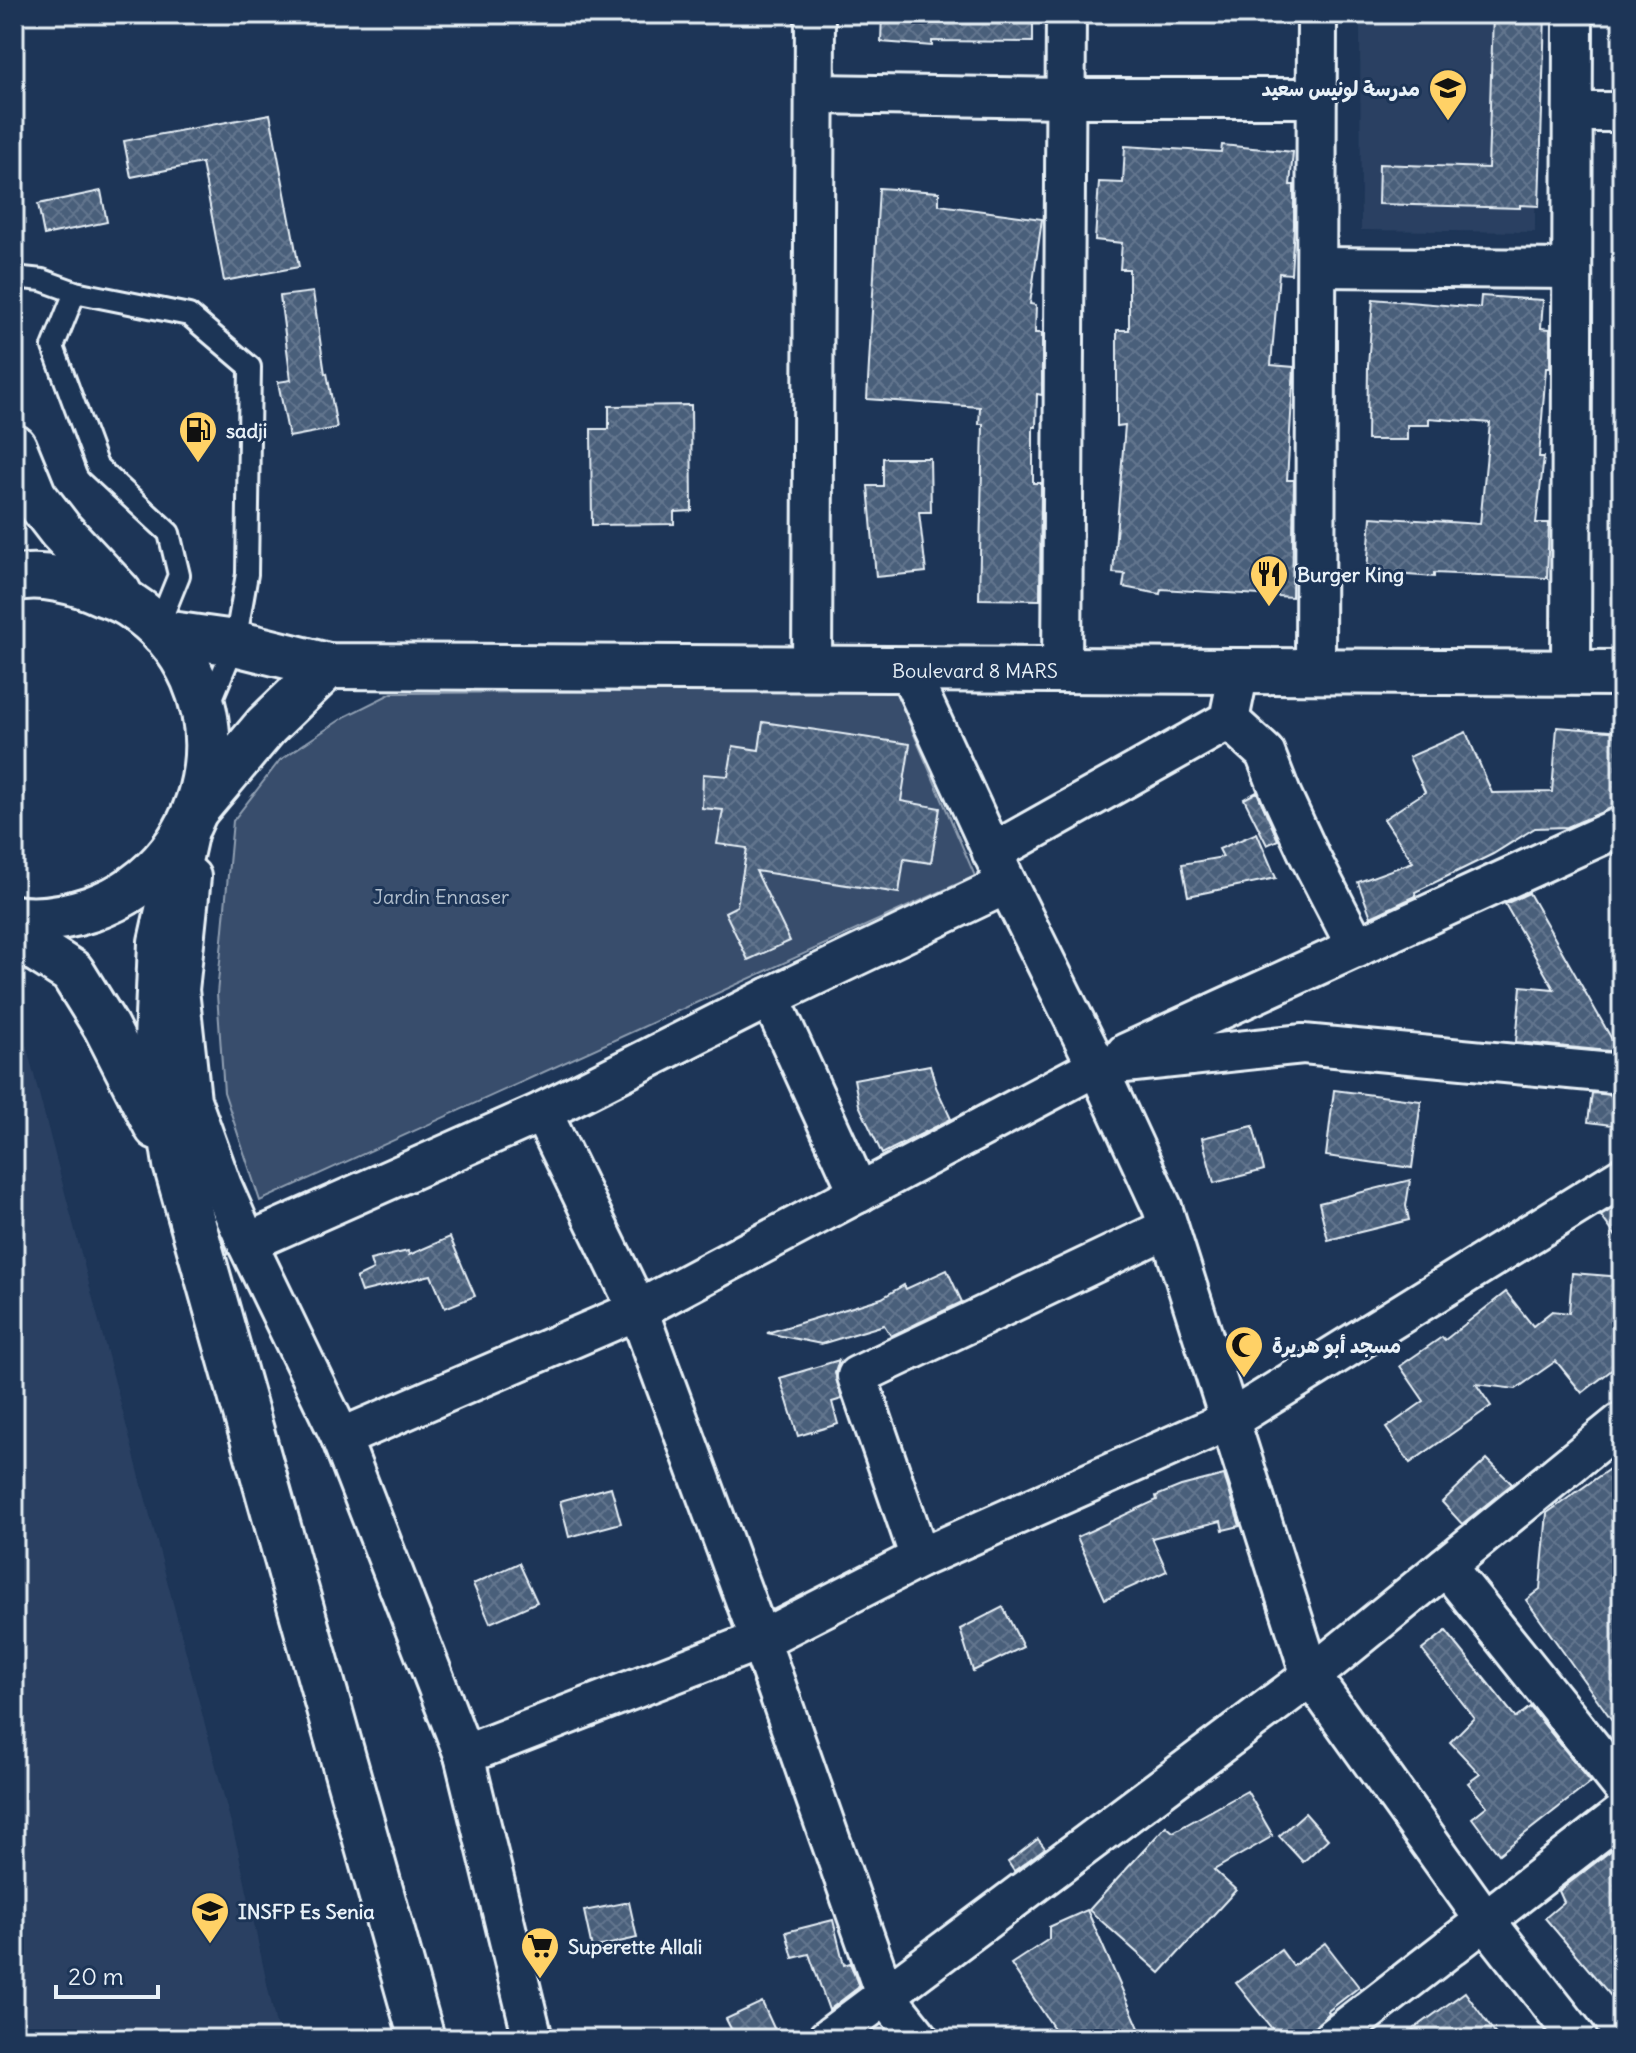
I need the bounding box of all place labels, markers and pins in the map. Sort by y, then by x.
school or university icon: مدرسة لونيس سعيد [1427,67,1469,122]
place label: مدرسة لونيس سعيد [1262,76,1420,103]
fuel station icon: sadji [177,409,219,464]
place label: sadji [226,418,267,443]
restaurant icon: Burger King [1248,553,1290,608]
place label: Burger King [1297,562,1404,587]
mosque icon: مسجد أبو هريرة [1223,1324,1265,1379]
place label: مسجد أبو هريرة [1272,1333,1401,1359]
school or university icon: INSFP Es Senia [189,1890,231,1945]
place label: INSFP Es Senia [238,1899,375,1924]
supermarket icon: Superette Allali [519,1925,561,1980]
place label: Superette Allali [568,1934,702,1959]

